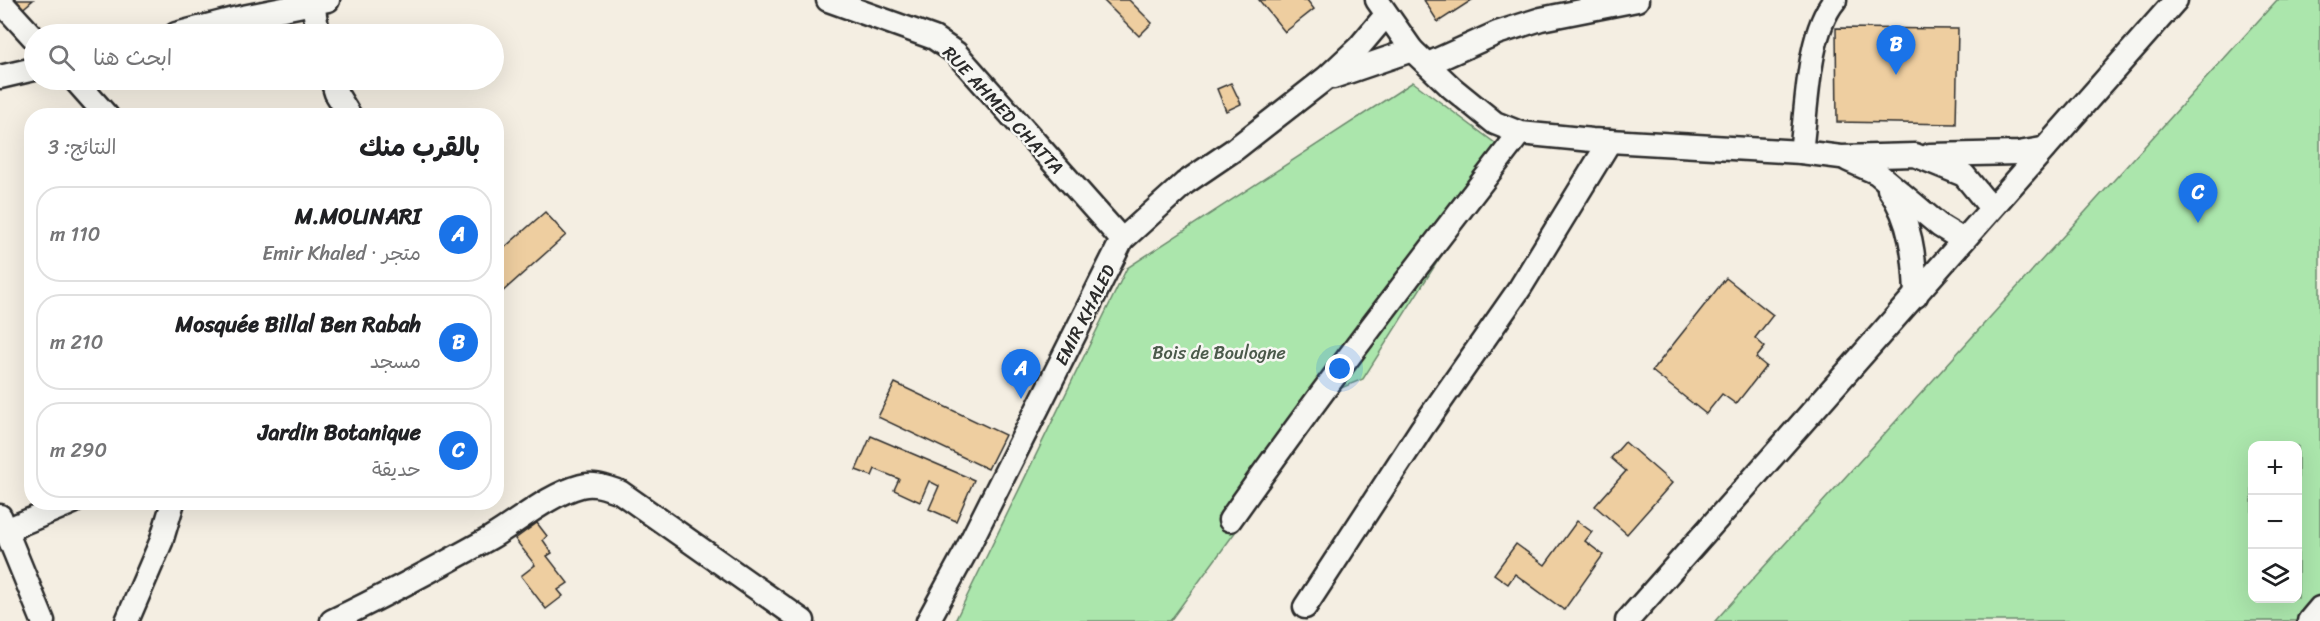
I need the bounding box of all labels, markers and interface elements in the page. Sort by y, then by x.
search box [24,24,504,90]
pin: B [1876,26,1916,75]
text: ابحث هنا [93,38,172,77]
street label: RUE AHMED CHATTA [934,38,1072,182]
icon: search [45,41,78,74]
text: بالقرب منك [359,124,480,170]
text: النتائج: 3 [48,130,116,165]
pin: C [2178,174,2218,223]
text: M.MOLINARI [295,197,421,236]
text: 110 m [50,217,100,252]
text: A [452,217,465,252]
text: متجر · Emir Khaled [262,236,421,271]
street label: EMIR KHALED [1046,258,1124,371]
text: Mosquée Billal Ben Rabah [175,305,421,344]
text: 210 m [50,325,103,360]
text: B [452,325,465,360]
park label: Bois de Boulogne [1152,337,1286,369]
text: مسجد [370,344,421,379]
pin: A [1002,350,1040,399]
your location [1325,354,1354,383]
text: Jardin Botanique [258,413,421,452]
text: 290 m [50,433,107,468]
text: C [452,433,465,468]
map controls [2248,441,2302,603]
button: + [2248,441,2302,495]
text: حديقة [372,452,421,487]
button: − [2248,495,2302,549]
button: layers [2248,549,2302,603]

